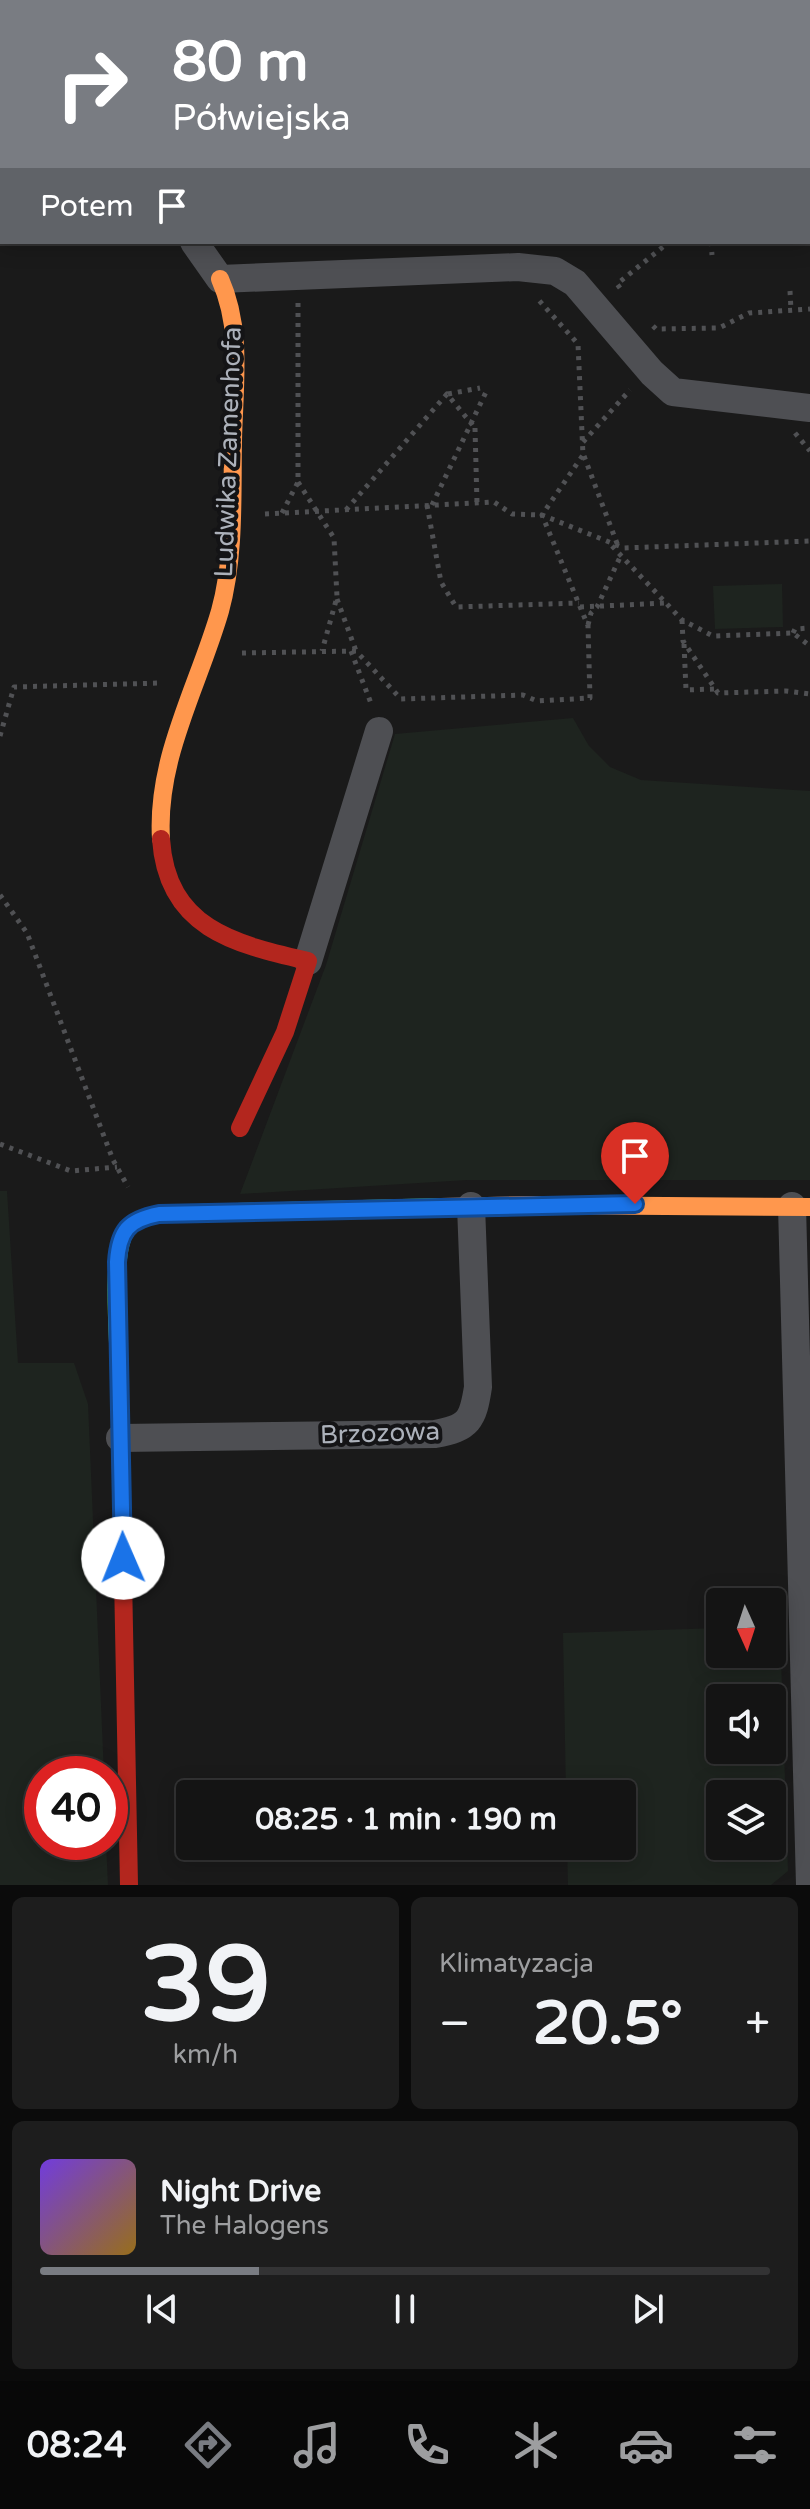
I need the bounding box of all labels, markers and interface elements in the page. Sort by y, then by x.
text: 80 m [172,29,308,96]
icon: right [40,32,144,136]
text: Półwiejska [172,97,351,140]
icon: arrive [150,184,194,228]
text: Potem [40,188,134,225]
street label: Ludwika Zamenhofa [208,326,248,578]
pin [601,1122,669,1204]
icon: arrive [613,1134,657,1178]
street label: Brzozowa [319,1415,441,1451]
position arrow [81,1516,165,1600]
north arrow [706,1588,786,1668]
map controls [706,1588,786,1860]
button: sound [706,1684,786,1764]
speed limit sign: 40 [24,1756,128,1860]
button: layers [706,1780,786,1860]
text: 08:25 · 1 min · 190 m [255,1801,557,1838]
text: 39 [140,1924,271,2049]
text: Klimatyzacja [439,1948,594,1979]
text: 20.5° [533,1988,683,2060]
text: − [439,1998,470,2051]
text: + [745,1998,770,2051]
text: km/h [173,2039,238,2070]
text: Night Drive [160,2173,321,2210]
text: The Halogens [160,2210,329,2241]
icon: previous [140,2287,184,2331]
icon: pause [383,2287,427,2331]
icon: next [626,2287,670,2331]
icon: directions [180,2417,236,2473]
icon: music [289,2417,345,2473]
icon: phone [399,2417,455,2473]
icon: climate [508,2417,564,2473]
icon: car [618,2417,674,2473]
icon: filters [727,2417,783,2473]
text: 08:24 [27,2424,127,2467]

